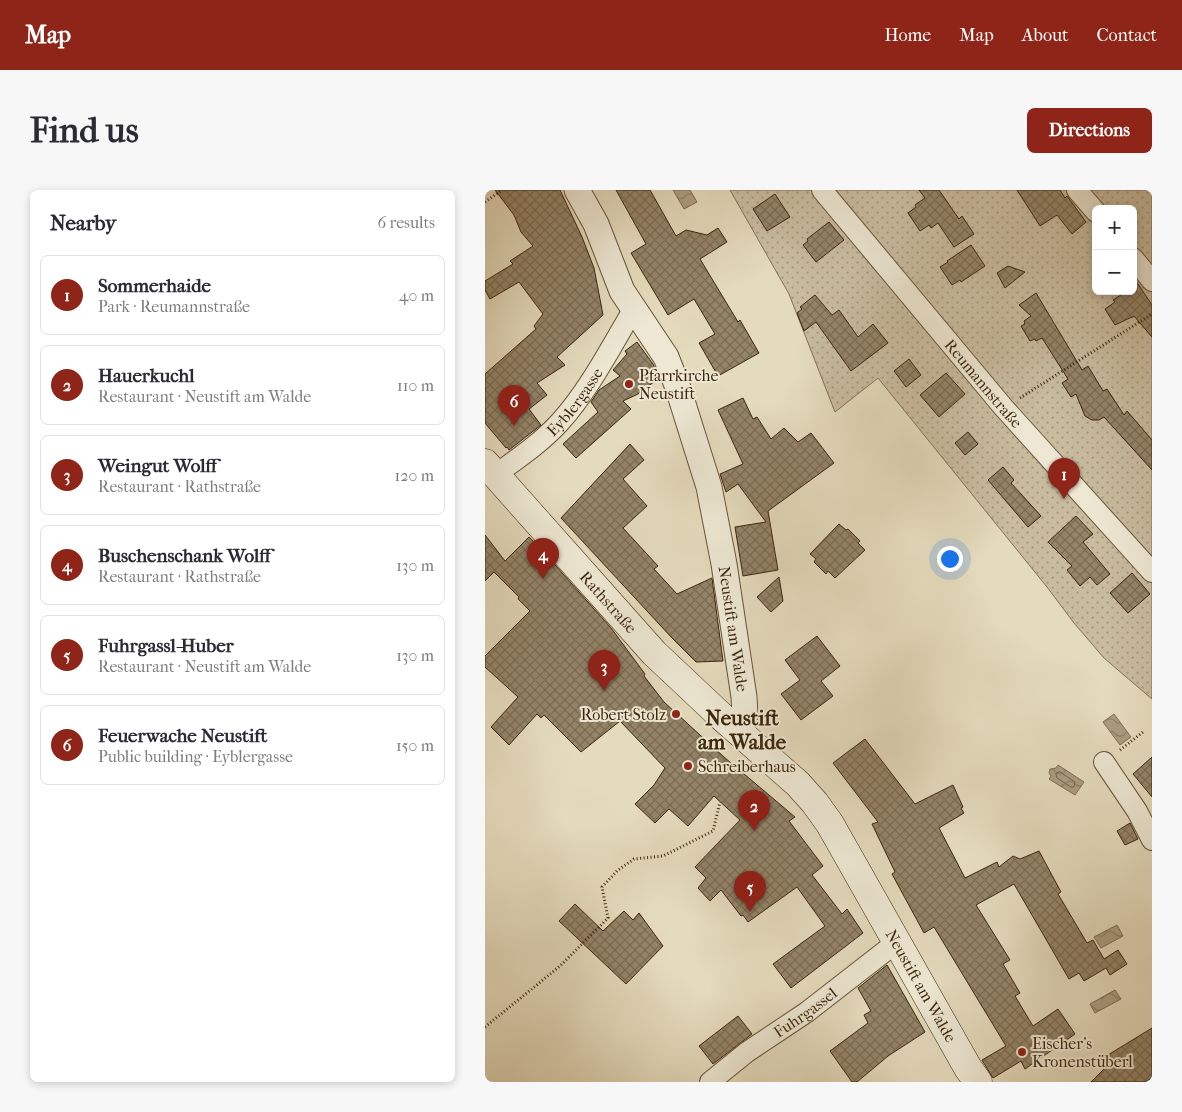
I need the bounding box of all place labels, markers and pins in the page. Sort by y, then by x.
place label: Pfarrkirche Neustift [639,366,718,403]
marker: Pfarrkirche Neustift [623,378,635,390]
pin: 6 [498,385,530,426]
pin: 1 [1048,458,1080,499]
pin: 4 [527,538,559,579]
pin: 3 [588,650,620,691]
place label: Robert Stolz [581,705,666,724]
marker: Robert Stolz [670,708,682,720]
place label: Schreiberhaus [698,757,796,776]
marker: Schreiberhaus [682,760,694,772]
pin: 2 [738,790,770,831]
pin: 5 [734,871,766,912]
place label: Eischer's Kronenstüberl [1032,1034,1133,1071]
marker: Eischer's Kronenstüberl [1016,1046,1028,1058]

